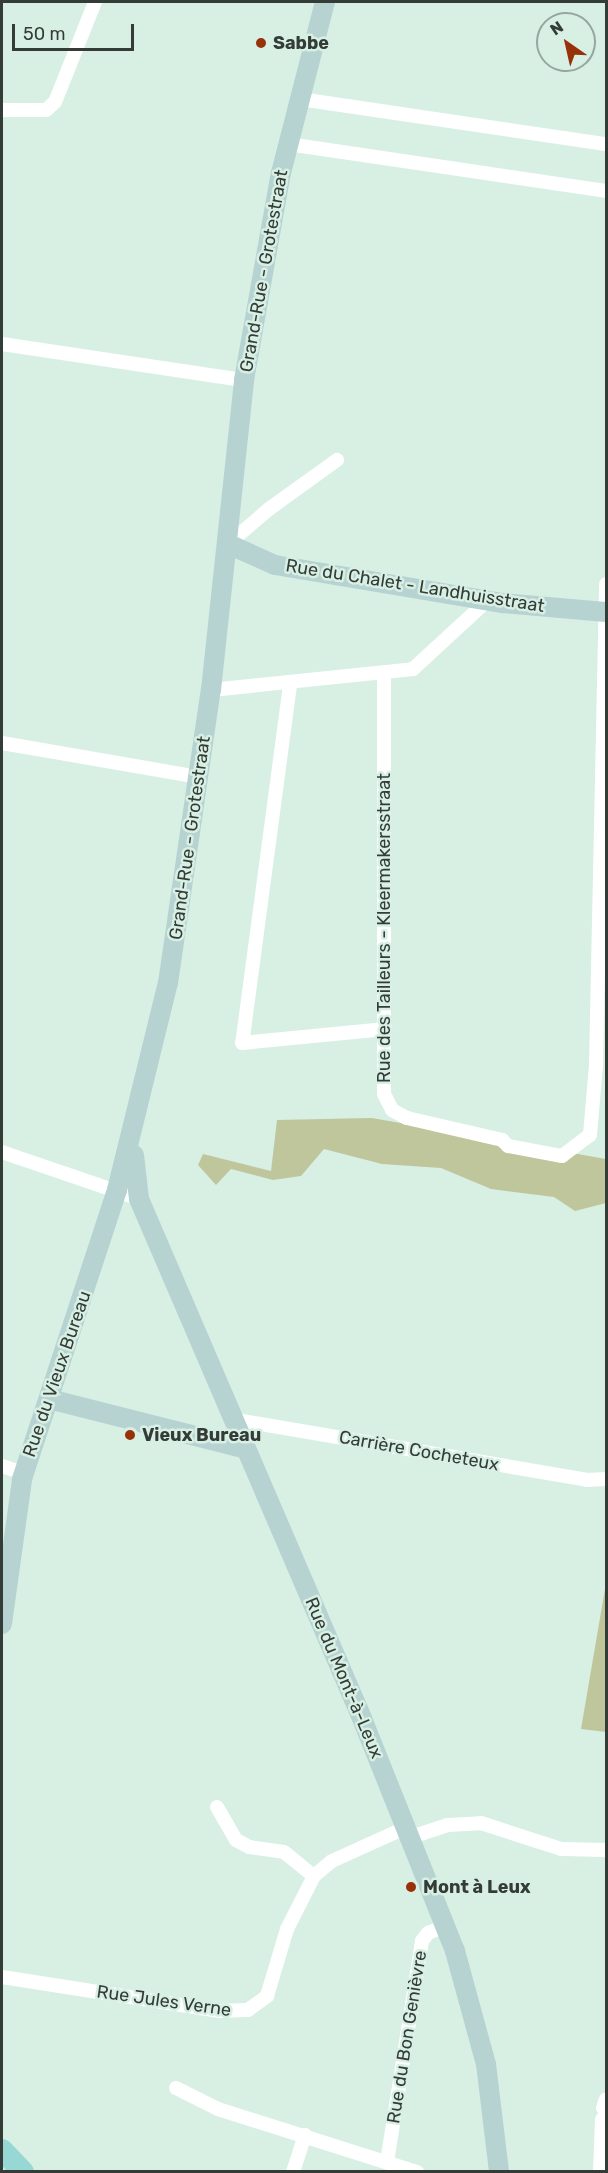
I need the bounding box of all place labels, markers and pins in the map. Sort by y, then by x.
place label: Sabbe [273,32,329,54]
marker: Sabbe [254,36,268,50]
place label: Vieux Bureau [142,1424,261,1446]
marker: Vieux Bureau [123,1428,137,1442]
place label: Mont à Leux [423,1876,531,1898]
marker: Mont à Leux [404,1880,418,1894]

